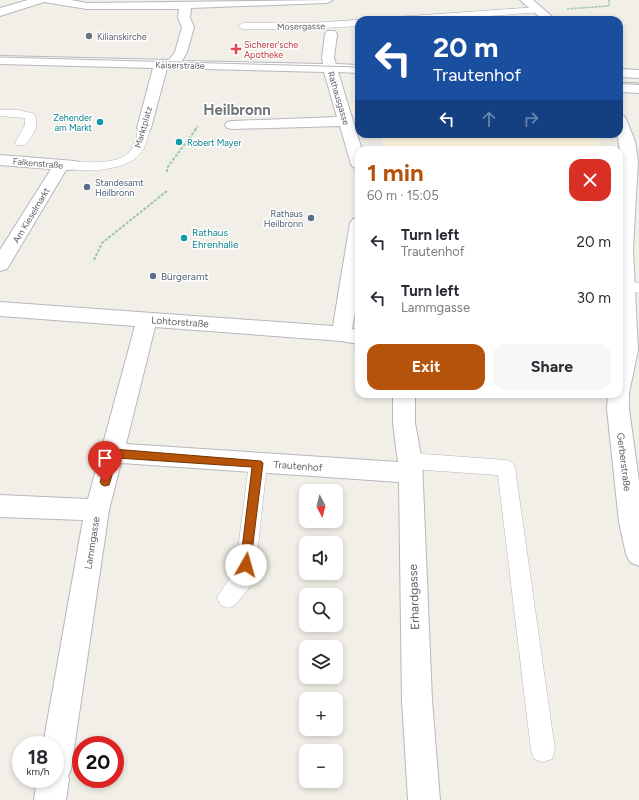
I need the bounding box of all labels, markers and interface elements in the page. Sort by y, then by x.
street label: Mosergasse [277,20,325,32]
text: 20 m [433,30,498,64]
marker: Kilianskirche [84,31,94,41]
place label: Kilianskirche [97,31,147,42]
icon: left [367,32,419,84]
place label: Sicherer'sche Apotheke [244,39,298,60]
marker: Sicherer'sche Apotheke [231,44,241,54]
street label: Kaiserstraße [155,59,205,71]
text: Trautenhof [433,64,521,86]
street label: Rathausgasse [326,70,352,126]
district label: Heilbronn [203,101,271,119]
street label: Marktplatz [132,104,154,149]
icon: left [436,108,458,130]
icon: ahead [478,108,500,130]
icon: right [520,108,542,130]
place label: Zehender am Markt [53,112,93,133]
marker: Zehender am Markt [95,117,105,127]
marker: Robert Mayer [174,137,184,147]
place label: Robert Mayer [187,137,241,148]
street label: Falkenstraße [12,155,64,171]
text: 1 min [367,158,424,187]
button: close [569,159,611,201]
place label: Standesamt Heilbronn [95,177,144,198]
marker: Standesamt Heilbronn [82,182,92,192]
street label: Am Kieselmarkt [10,185,52,245]
text: 60 m · 15:05 [367,188,439,203]
place label: Rathaus Heilbronn [264,208,303,229]
marker: Rathaus Heilbronn [306,213,316,223]
place label: Rathaus Ehrenhalle [192,226,239,251]
text: Turn left [401,226,459,244]
icon: left [367,231,389,253]
marker: Rathaus Ehrenhalle [179,233,189,243]
text: 20 m [577,233,611,251]
text: Trautenhof [401,244,465,259]
place label: Bürgeramt [161,270,208,283]
marker: Bürgeramt [148,271,158,281]
text: Turn left [401,282,459,300]
icon: left [367,287,389,309]
text: 30 m [577,289,611,307]
text: Lammgasse [401,300,470,315]
street label: Lohtorstraße [151,314,210,331]
button: Exit [367,344,485,390]
button: Share [493,344,611,390]
street label: Gerberstraße [614,432,634,493]
pin [88,441,122,482]
icon: arrive [94,447,116,469]
street label: Trautenhof [273,458,323,474]
north arrow [299,484,343,528]
map controls [299,484,343,788]
street label: Lammgasse [81,515,103,570]
button: sound [299,536,343,580]
position arrow [225,544,267,586]
street label: Erhardgasse [406,563,422,630]
button: search [299,588,343,632]
button: layers [299,640,343,684]
button: + [299,692,343,736]
speed limit sign: 20 [72,736,124,788]
button: − [299,744,343,788]
text: 18 [28,745,48,769]
text: km/h [27,765,49,778]

